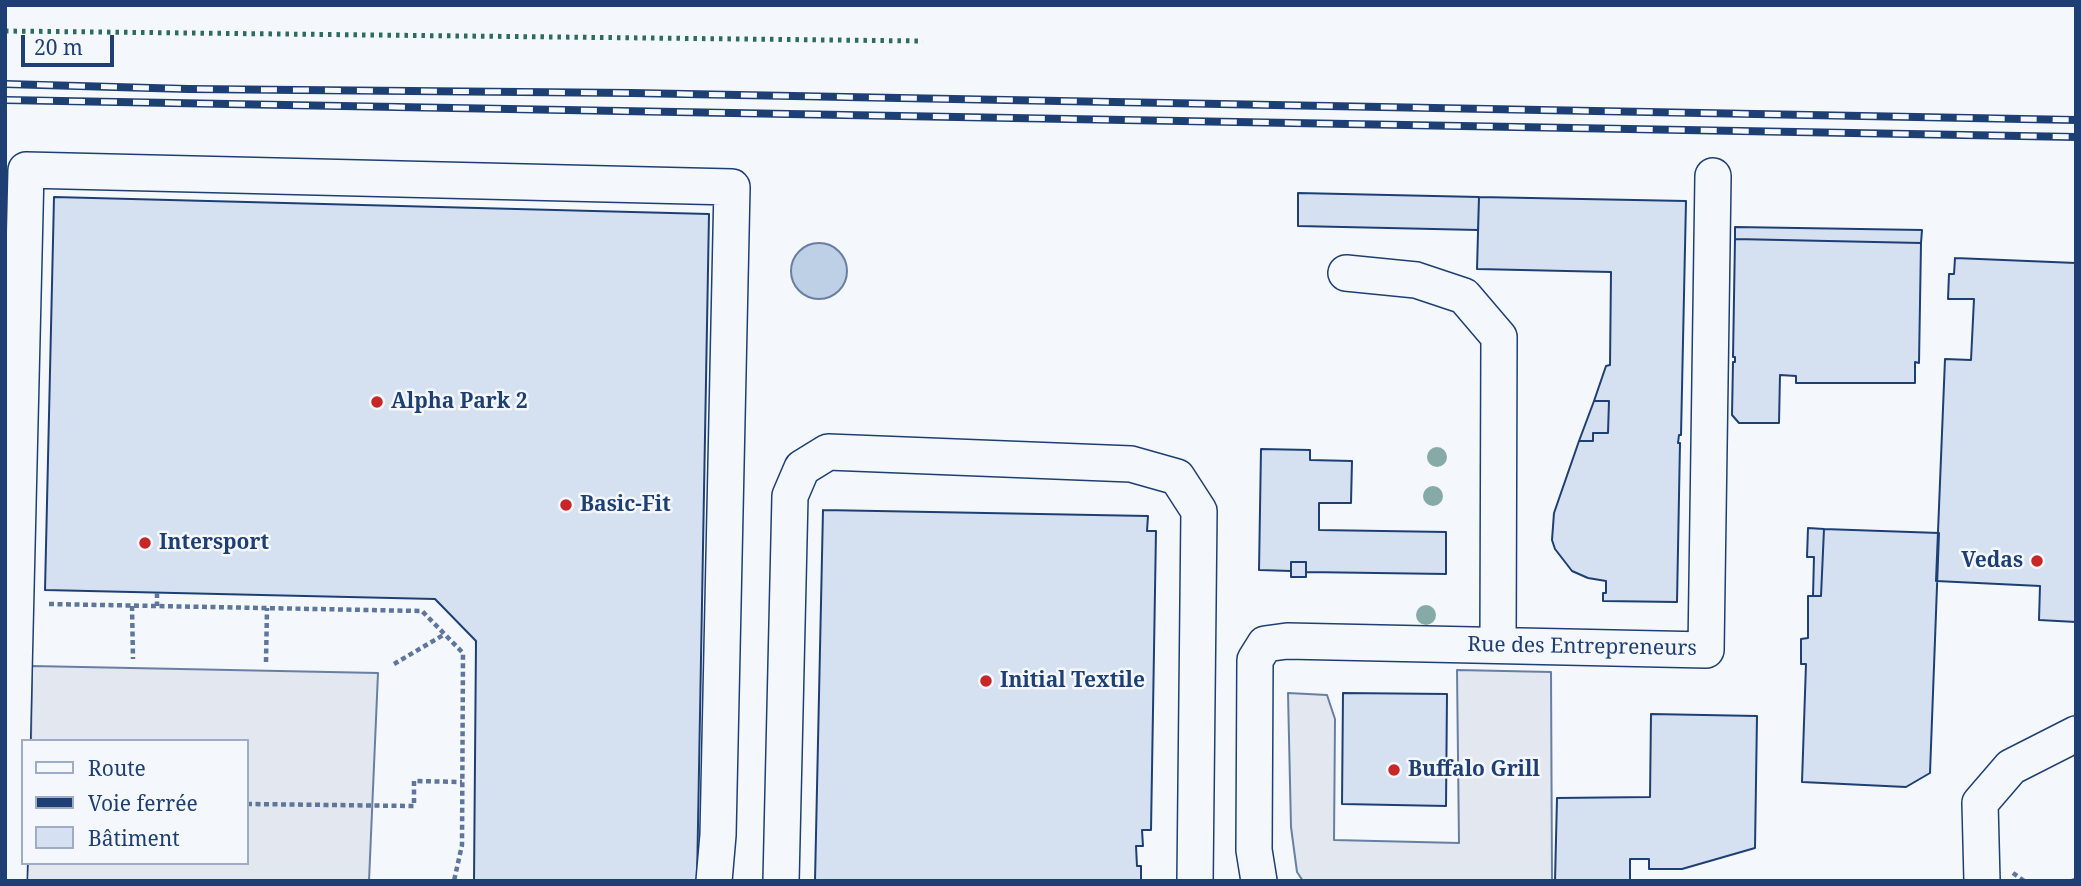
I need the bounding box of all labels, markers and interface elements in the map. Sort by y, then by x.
scale bar [24,21,117,65]
text: 20 m [34,33,83,61]
place label: Alpha Park 2 [391,389,527,415]
marker: Alpha Park 2 [369,394,385,410]
place label: Basic-Fit [580,492,671,518]
marker: Basic-Fit [558,497,574,513]
place label: Intersport [159,530,269,556]
marker: Intersport [137,535,153,551]
place label: Vedas [1961,548,2023,574]
marker: Vedas [2029,553,2045,569]
street label: Rue des Entrepreneurs [1467,632,1697,662]
place label: Initial Textile [1000,668,1145,694]
marker: Initial Textile [978,673,994,689]
legend [21,739,248,865]
text: Route [88,754,146,782]
place label: Buffalo Grill [1408,757,1540,783]
marker: Buffalo Grill [1386,762,1402,778]
text: Voie ferrée [88,789,198,817]
text: Bâtiment [88,824,180,852]

